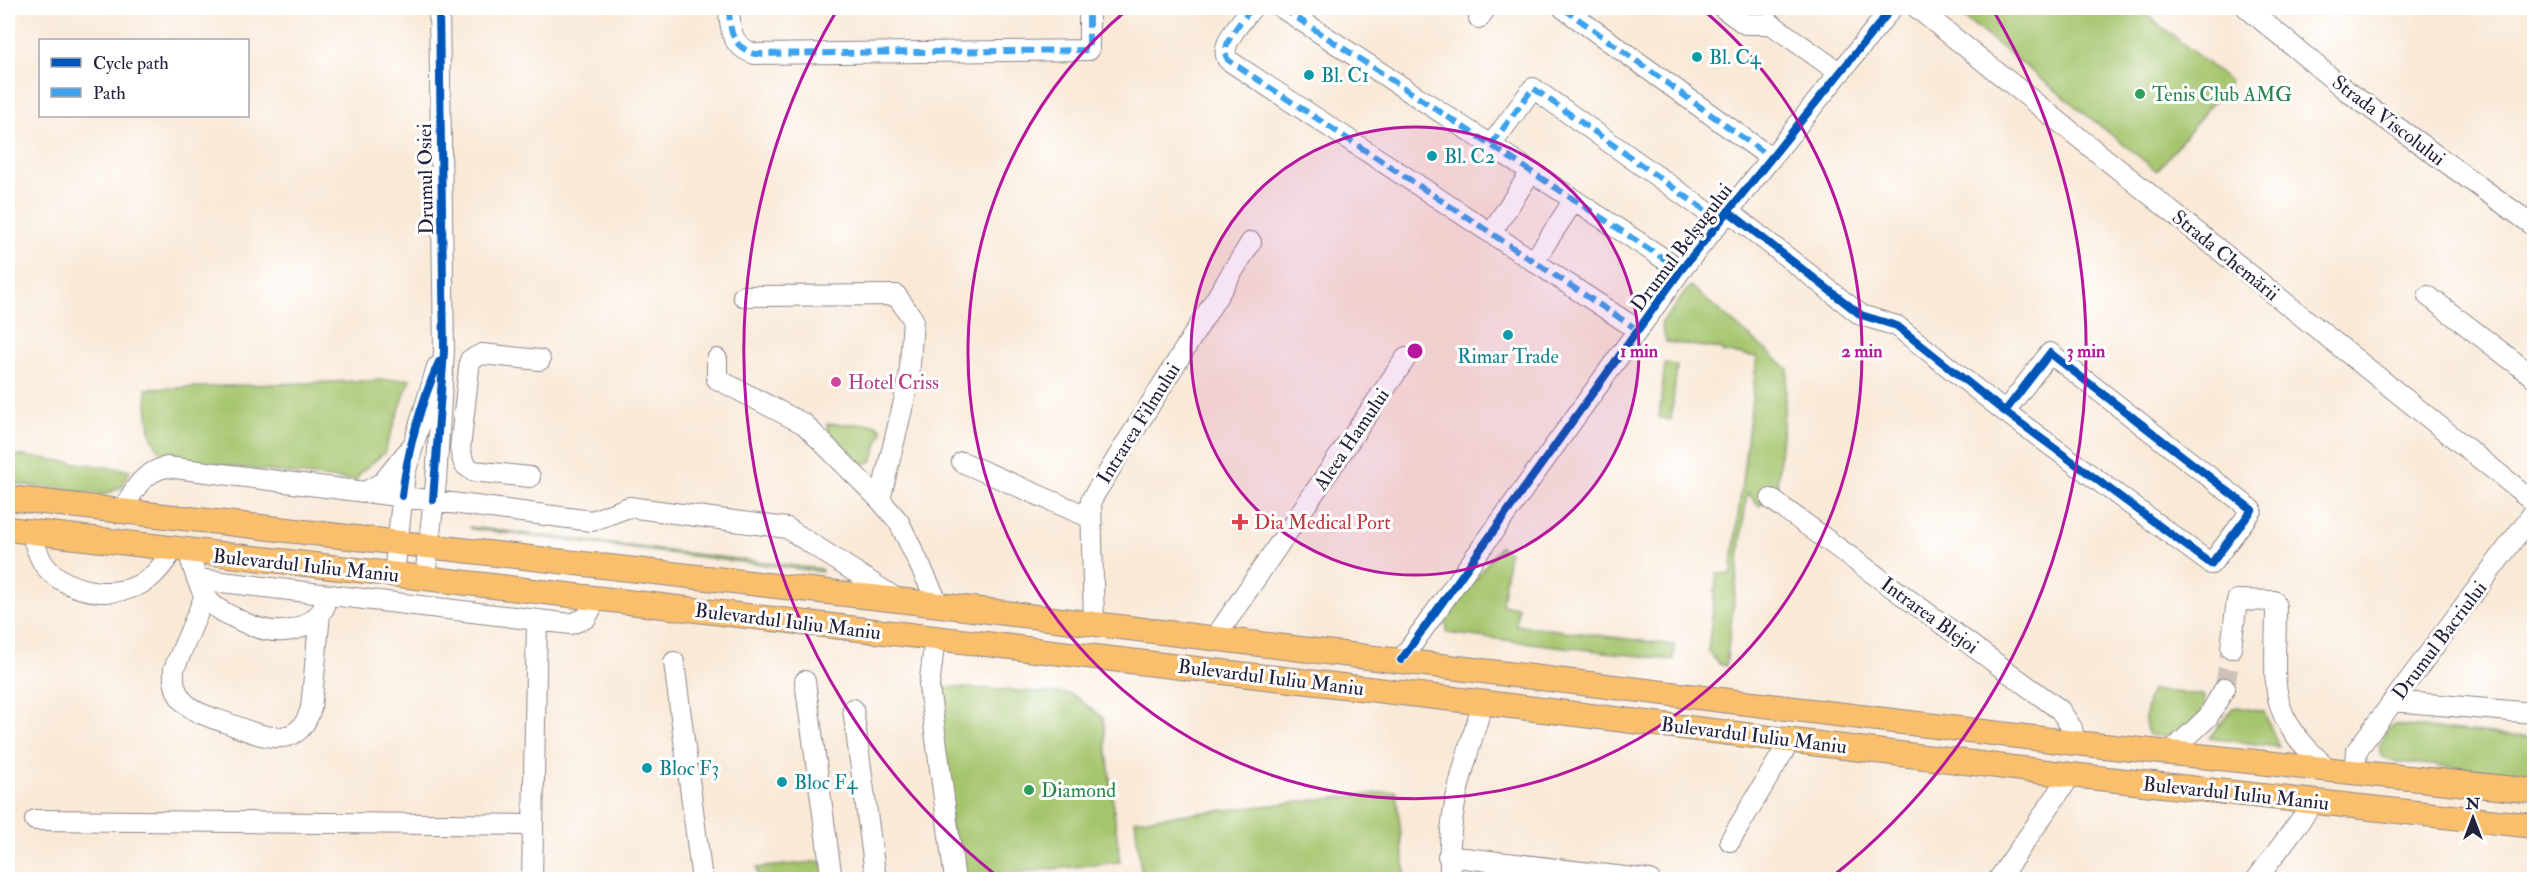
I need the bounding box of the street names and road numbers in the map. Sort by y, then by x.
street label: Strada Viscolului [2327,70,2450,171]
street label: Drumul Osiei [412,123,439,235]
street label: Drumul Belșugului [1625,178,1738,316]
street label: Strada Chemării [2167,204,2284,306]
street label: Intrarea Filmului [1091,358,1186,488]
street label: Aleea Hamului [1308,383,1395,496]
street label: Bulevardul Iuliu Maniu [212,543,400,588]
street label: Intrarea Blejoi [1876,572,1983,659]
street label: Drumul Bacriului [2387,576,2492,705]
street label: Bulevardul Iuliu Maniu [694,598,882,645]
street label: Bulevardul Iuliu Maniu [1177,654,1365,701]
street label: Bulevardul Iuliu Maniu [1660,712,1848,759]
street label: Bulevardul Iuliu Maniu [2142,771,2330,816]

